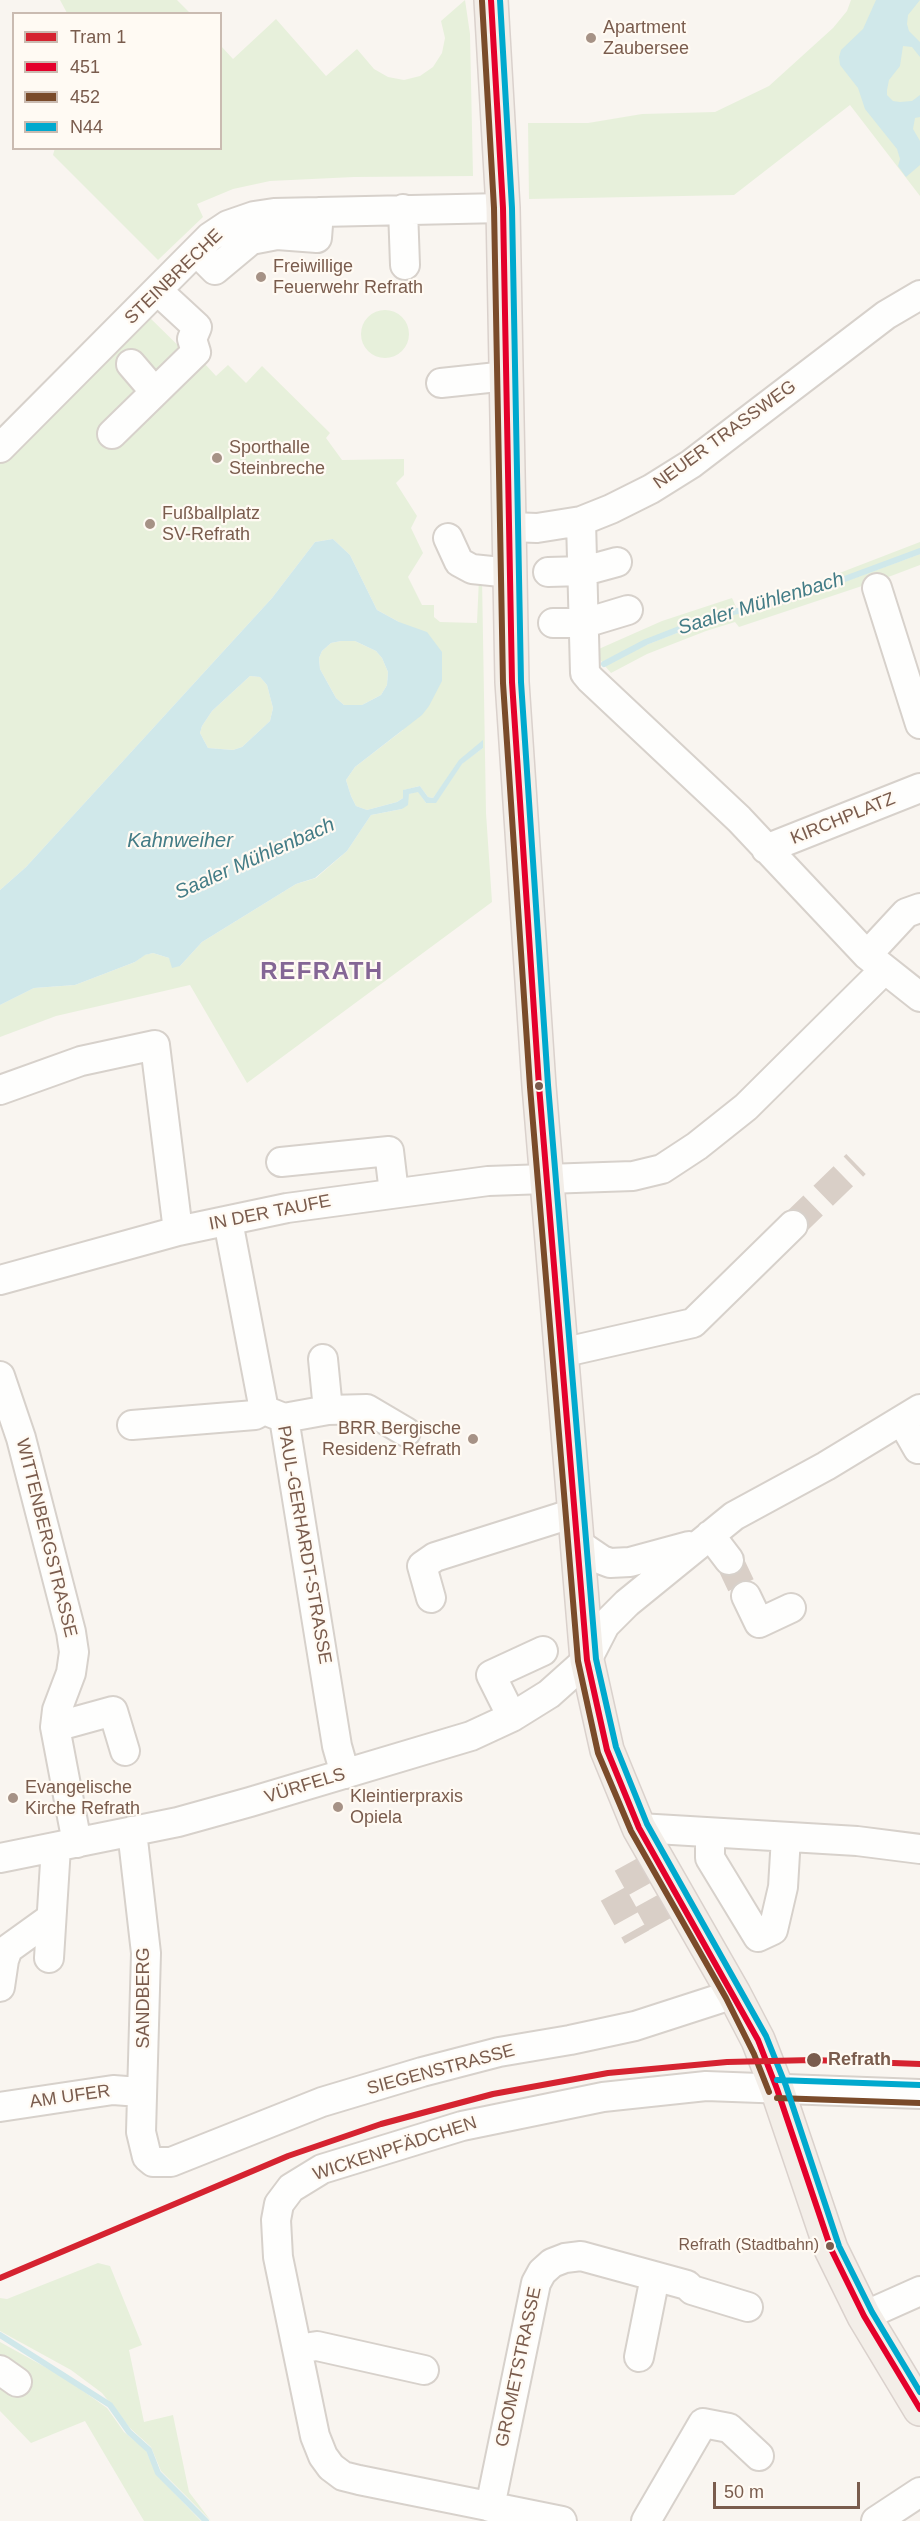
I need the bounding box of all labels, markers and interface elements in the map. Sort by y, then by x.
legend [12,12,222,150]
place label: Apartment Zaubersee [603,17,689,60]
text: Tram 1 [70,27,126,47]
marker: Apartment Zaubersee [584,31,598,45]
text: 451 [70,57,100,77]
text: 452 [70,87,100,107]
text: N44 [70,117,103,137]
street label: STEINBRECHE [120,225,228,329]
place label: Freiwillige Feuerwehr Refrath [273,256,423,298]
marker: Freiwillige Feuerwehr Refrath [254,270,268,284]
street label: NEUER TRASSWEG [649,376,801,494]
place label: Sporthalle Steinbreche [229,437,325,480]
marker: Sporthalle Steinbreche [210,451,224,465]
place label: Fußballplatz SV-Refrath [162,503,260,546]
marker: Fußballplatz SV-Refrath [143,517,157,531]
water label: Saaler Mühlenbach [675,567,847,641]
street label: KIRCHPLATZ [788,788,898,850]
water label: Saaler Mühlenbach [171,813,339,905]
water label: Kahnweiher [127,829,233,853]
district label: REFRATH [260,958,384,986]
unlabelled marker [533,1080,545,1092]
street label: IN DER TAUFE [207,1191,333,1235]
place label: BRR Bergische Residenz Refrath [322,1418,461,1460]
street label: PAUL-GERHARDT-STRASSE [272,1424,336,1666]
marker: BRR Bergische Residenz Refrath [466,1432,480,1446]
street label: WITTENBERGSTRASSE [11,1436,81,1640]
street label: VÜRFELS [262,1764,348,1808]
place label: Evangelische Kirche Refrath [25,1777,140,1820]
place label: Kleintierpraxis Opiela [350,1786,463,1828]
marker: Evangelische Kirche Refrath [6,1791,20,1805]
marker: Kleintierpraxis Opiela [331,1800,345,1814]
street label: SANDBERG [133,1947,155,2049]
street label: SIEGENSTRASSE [365,2040,517,2100]
place label: Refrath [828,2049,891,2071]
marker: Refrath [805,2051,823,2069]
street label: AM UFER [28,2081,112,2113]
street label: WICKENPFÄDCHEN [310,2112,480,2186]
place label: Refrath (Stadtbahn) [678,2236,819,2256]
marker: Refrath (Stadtbahn) [824,2240,836,2252]
street label: GROMETSTRASSE [491,2285,547,2449]
scale bar [716,2470,863,2508]
text: 50 m [724,2482,764,2502]

